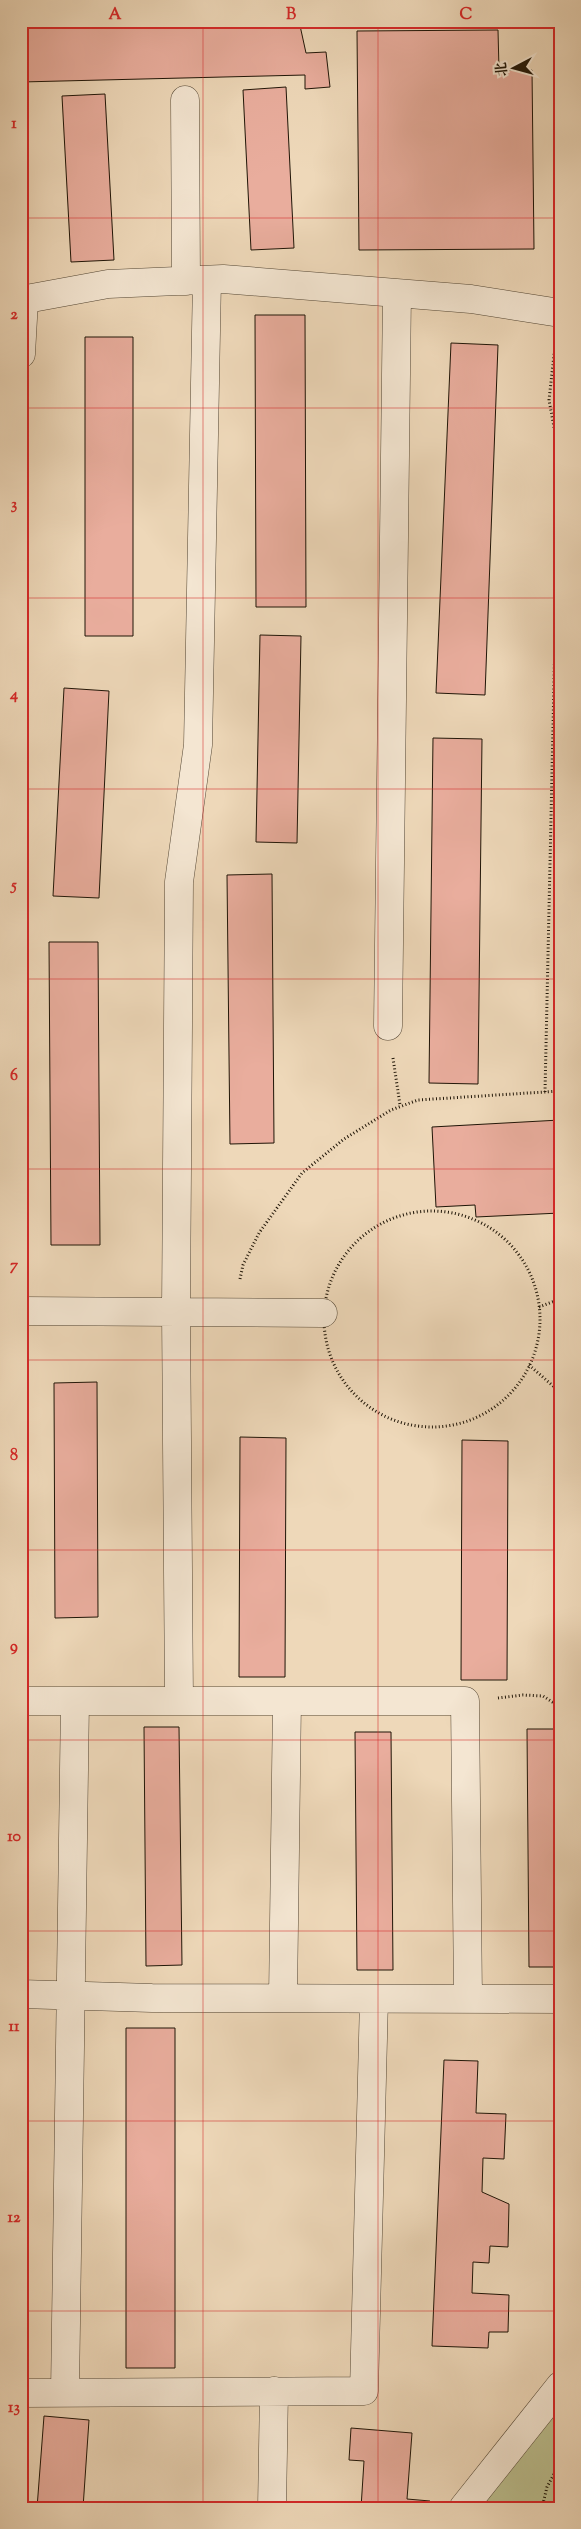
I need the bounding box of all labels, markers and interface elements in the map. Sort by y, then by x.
text: A [109,4,122,27]
text: B [286,4,296,27]
text: C [460,4,473,27]
north arrow [488,42,538,92]
text: 北 [492,61,514,77]
text: 1 [11,113,17,136]
text: 2 [10,304,18,327]
text: 3 [11,494,18,517]
text: 4 [9,684,18,707]
text: 5 [9,875,17,898]
text: 6 [10,1065,18,1088]
text: 7 [10,1255,19,1278]
text: 8 [10,1445,18,1468]
text: 9 [10,1636,18,1659]
text: 10 [7,1826,21,1849]
text: 11 [9,2016,20,2039]
text: 12 [8,2207,21,2230]
text: 13 [8,2397,20,2420]

